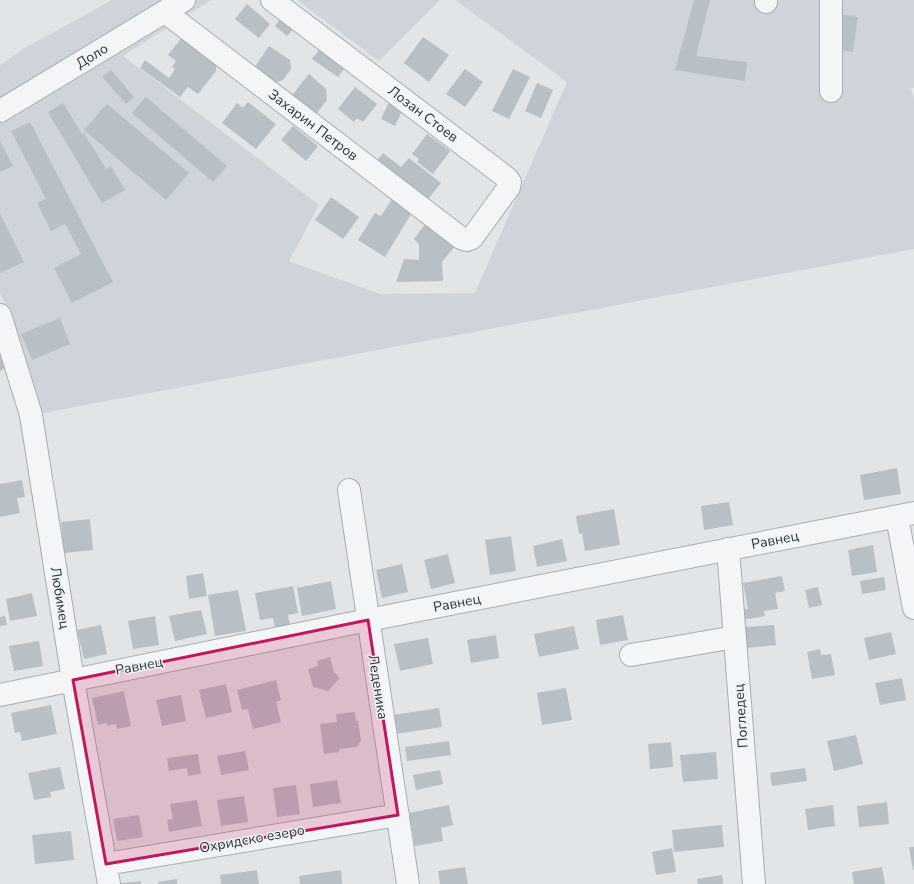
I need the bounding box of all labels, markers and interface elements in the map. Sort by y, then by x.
street label: Доло [72,39,112,73]
street label: Лозан Стоев [384,81,462,147]
street label: Захарин Петров [264,85,362,165]
street label: Равнец [750,526,800,554]
street label: Любимец [46,566,74,630]
street label: Равнец [432,589,482,617]
street label: Равнец [114,652,164,680]
street label: Леденика [364,653,392,721]
street label: Погледец [729,683,753,749]
street label: Охридско езеро [198,820,306,858]

